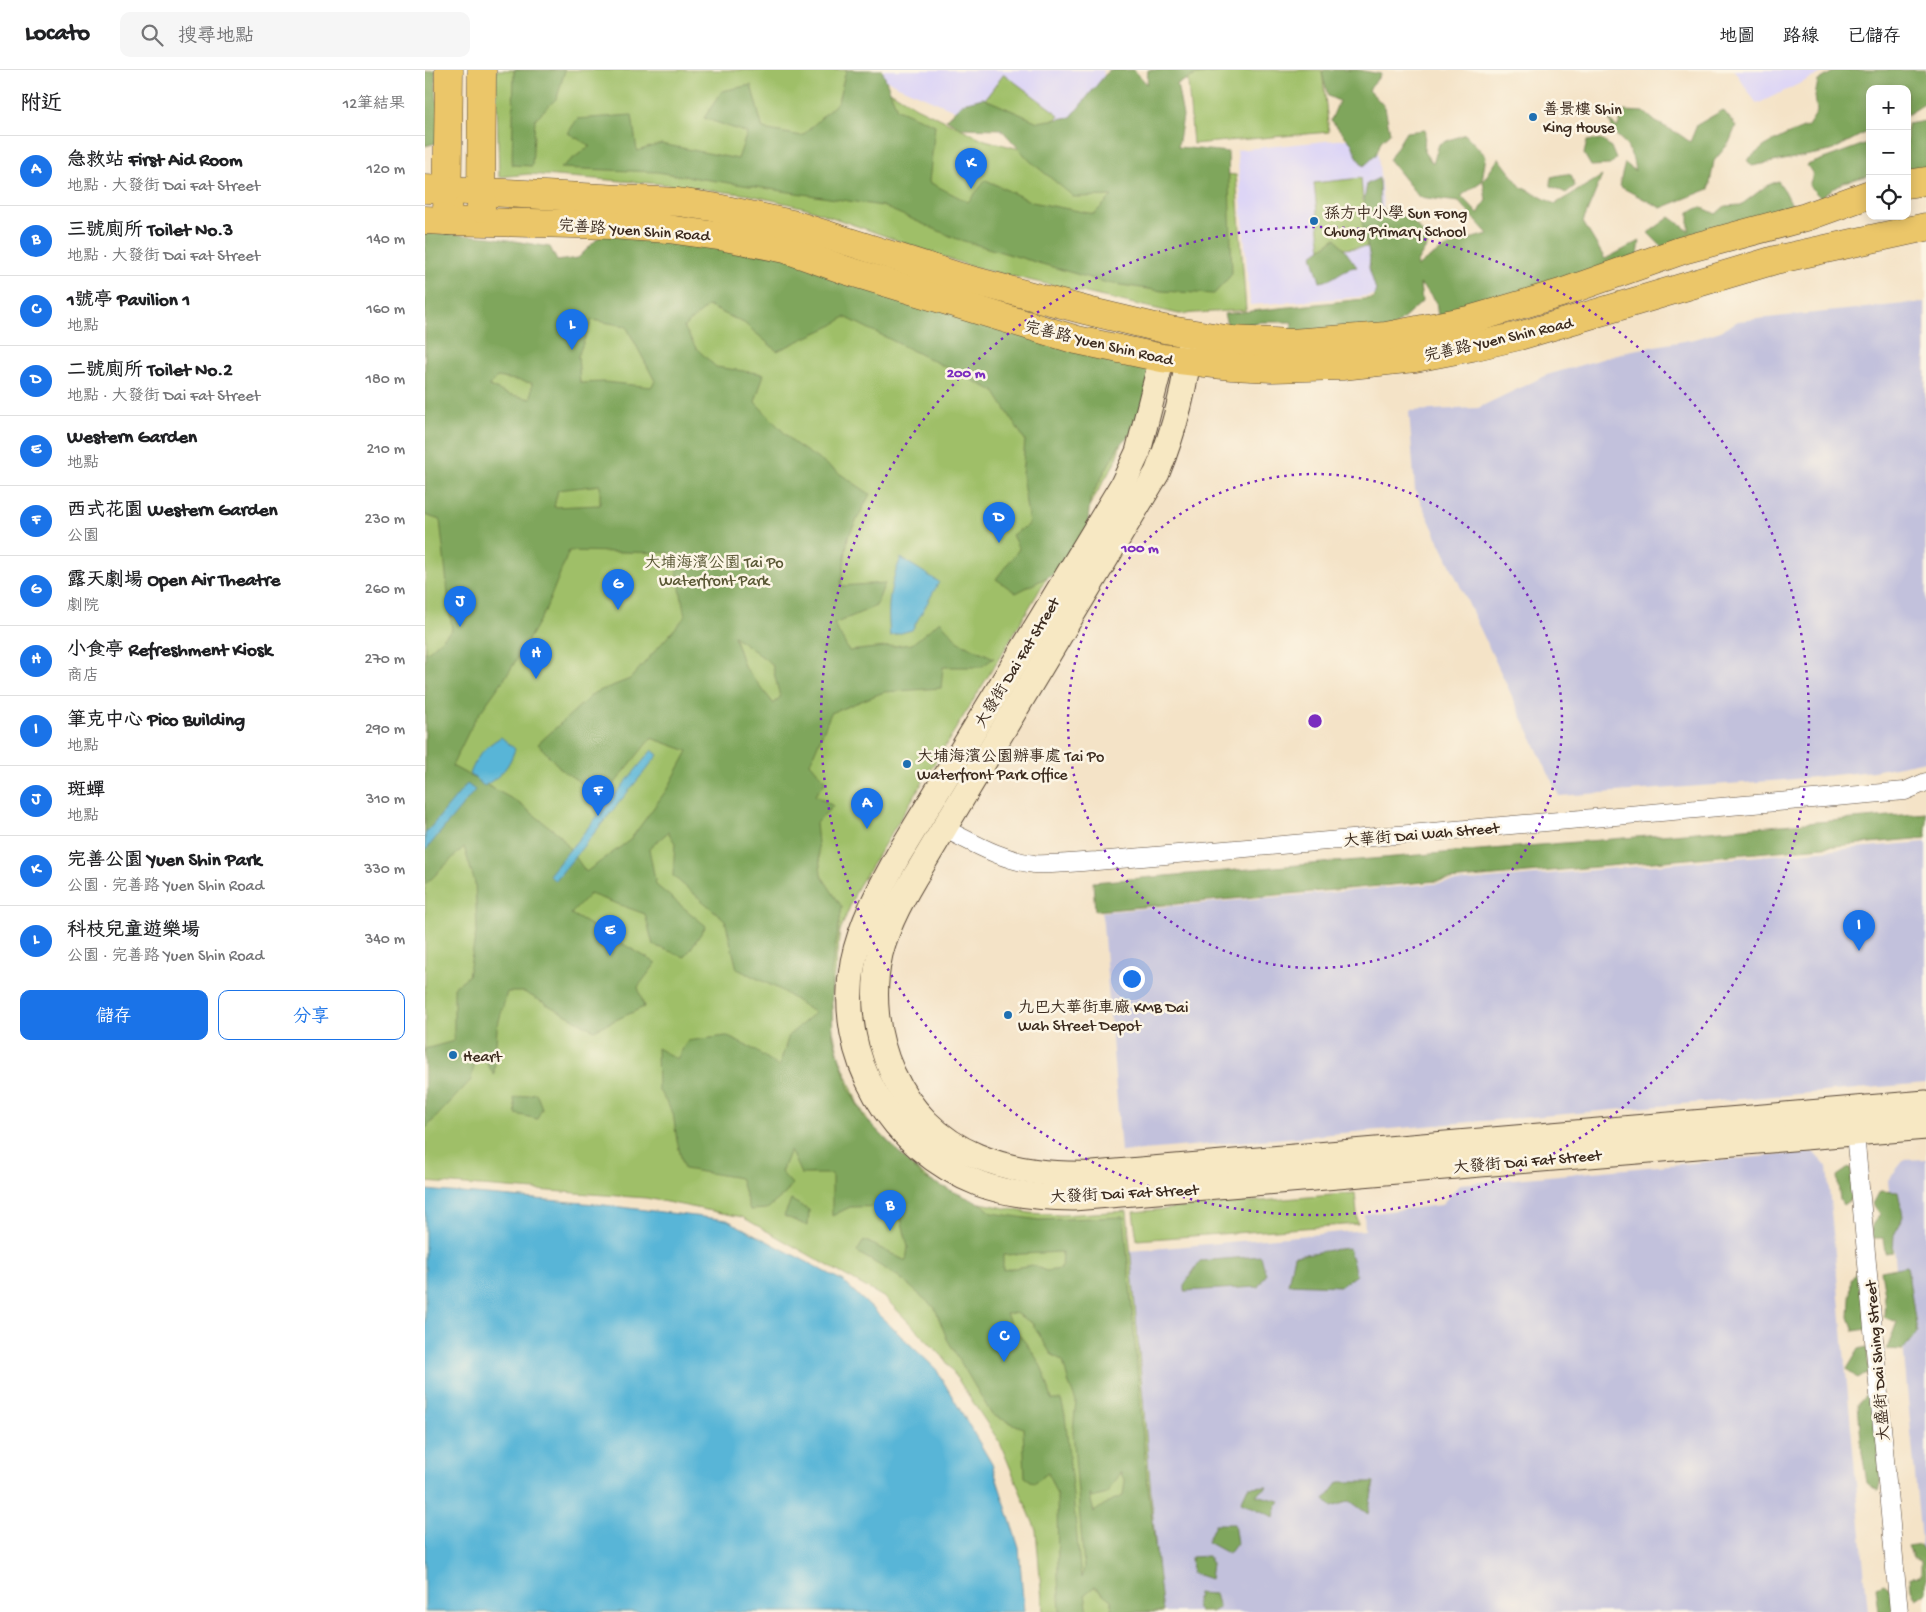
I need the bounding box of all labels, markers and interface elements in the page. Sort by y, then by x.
search box [120,12,470,57]
text: Locato [25,20,90,49]
icon: search [138,21,166,49]
text: 搜尋地點 [178,26,254,49]
text: 地圖 [1719,27,1755,48]
text: 路線 [1783,27,1819,48]
text: 已儲存 [1847,27,1901,48]
map controls [1866,85,1911,220]
button: + [1866,85,1911,130]
text: 附近 [20,93,62,118]
text: 12筆結果 [343,96,405,115]
place label: 善景樓 Shin King House [1543,100,1622,139]
marker: 善景樓 Shin King House [1527,111,1539,123]
button: − [1866,130,1911,175]
pin: K [955,148,987,189]
text: 急救站 First Aid Room [67,150,242,173]
text: A [31,161,41,180]
text: 120 m [366,161,405,180]
button: locate [1866,175,1911,220]
text: 地點 · 大發街 Dai Fat Street [67,178,260,197]
place label: 孫方中小學 Sun Fong Chung Primary School [1324,204,1467,243]
marker: 孫方中小學 Sun Fong Chung Primary School [1308,215,1320,227]
street label: 完善路 Yuen Shin Road [557,216,712,247]
text: 三號廁所 Toilet No.3 [67,220,233,243]
text: B [32,231,40,250]
text: 140 m [367,231,405,250]
text: 地點 · 大發街 Dai Fat Street [67,248,260,267]
text: 1號亭 Pavilion 1 [67,290,190,313]
text: C [32,301,40,320]
text: 160 m [366,301,405,320]
pin: L [556,309,588,350]
street label: 完善路 Yuen Shin Road [1422,313,1577,368]
street label: 完善路 Yuen Shin Road [1022,317,1177,372]
text: 地點 [67,318,99,337]
text: 二號廁所 Toilet No.2 [67,360,233,383]
text: 200 m [947,365,986,383]
text: D [31,371,41,390]
text: 180 m [366,371,405,390]
text: 地點 · 大發街 Dai Fat Street [67,388,260,407]
text: Western Garden [67,427,197,450]
text: E [31,441,41,460]
text: 210 m [366,441,405,460]
text: 地點 [67,455,99,474]
text: 西式花園 Western Garden [67,500,278,523]
pin: D [983,502,1015,543]
text: F [32,511,40,530]
text: 230 m [365,511,405,530]
text: 公園 [67,528,99,547]
text: 100 m [1120,540,1159,558]
park label: 大埔海濱公園 Tai Po Waterfront Park [644,553,784,592]
pin: G [602,569,634,610]
text: 露天劇場 Open Air Theatre [67,570,280,593]
text: G [31,581,41,600]
text: 260 m [365,581,405,600]
pin: J [444,586,476,627]
street label: 大發街 Dai Fat Street [972,594,1066,732]
text: 劇院 [67,598,99,617]
pin: H [520,638,552,679]
text: 小食亭 Refreshment Kiosk [67,640,272,663]
text: H [31,651,41,670]
text: 270 m [365,651,405,670]
text: 商店 [67,668,99,687]
text: 筆克中心 Pico Building [67,710,245,733]
centre of rings [1306,712,1324,730]
text: I [34,721,38,740]
text: 290 m [365,721,405,740]
text: 地點 [67,738,99,757]
place label: 大埔海濱公園辦事處 Tai Po Waterfront Park Office [917,747,1104,786]
marker: 大埔海濱公園辦事處 Tai Po Waterfront Park Office [901,758,913,770]
pin: F [582,775,614,816]
text: 斑蟬 [67,780,105,803]
pin: A [851,788,883,829]
text: J [32,791,40,810]
text: 310 m [366,791,405,810]
text: 地點 [67,808,99,827]
street label: 大華街 Dai Wah Street [1343,818,1501,853]
text: 完善公園 Yuen Shin Park [67,850,261,873]
text: K [32,861,40,880]
text: 330 m [364,861,405,880]
text: 公園 · 完善路 Yuen Shin Road [67,878,264,897]
pin: I [1843,910,1875,951]
pin: E [594,915,626,956]
text: 科枝兒童遊樂場 [67,920,200,943]
text: L [33,931,39,950]
text: 340 m [365,931,405,950]
text: 公園 · 完善路 Yuen Shin Road [67,948,264,967]
your location [1119,966,1145,992]
button: 儲存 [20,990,208,1040]
button: 分享 [218,990,405,1040]
place label: 九巴大華街車廠 KMB Dai Wah Street Depot [1018,998,1188,1037]
marker: 九巴大華街車廠 KMB Dai Wah Street Depot [1002,1009,1014,1021]
marker: Heart [447,1049,459,1061]
place label: Heart [463,1049,503,1068]
street label: 大發街 Dai Fat Street [1452,1146,1604,1179]
street label: 大發街 Dai Fat Street [1050,1181,1200,1209]
pin: B [874,1190,906,1231]
street label: 大盛街 Dai Shing Street [1861,1278,1896,1442]
pin: C [988,1321,1020,1362]

